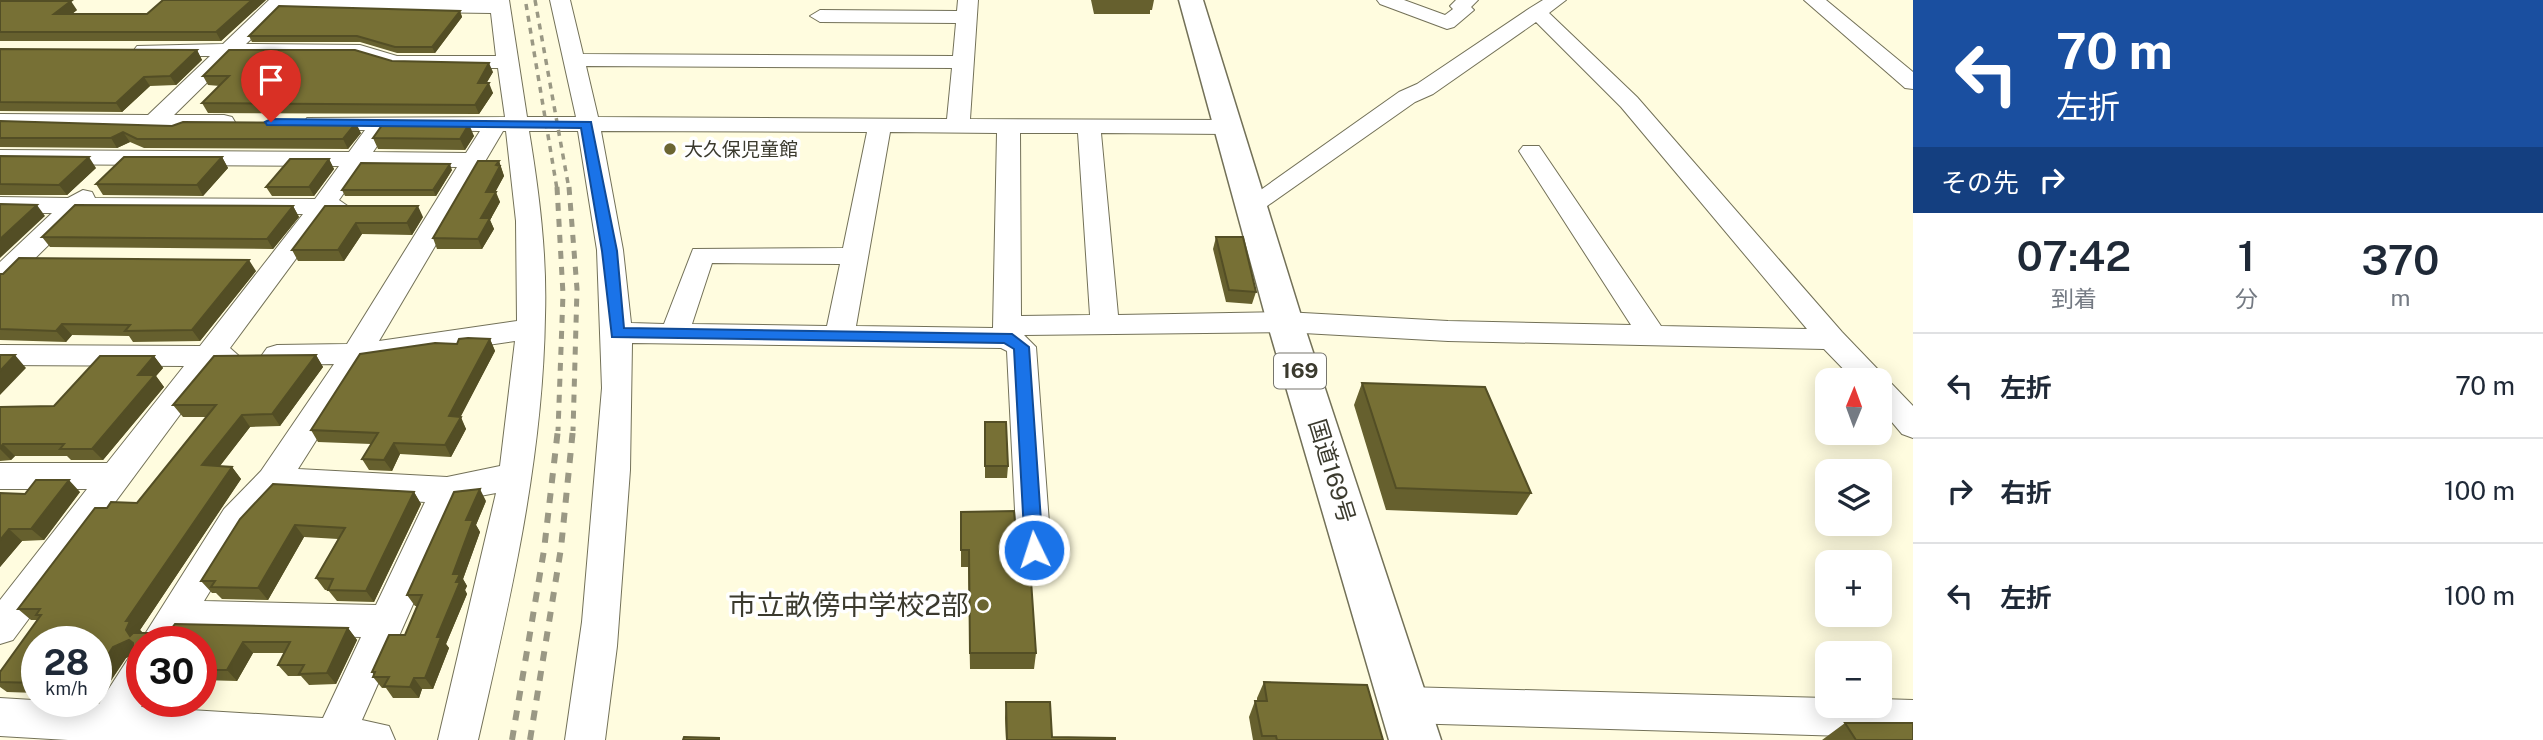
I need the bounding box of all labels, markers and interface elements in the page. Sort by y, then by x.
text: 70 m [2056,22,2173,80]
icon: left [1941,28,2032,119]
pin [241,50,301,122]
icon: arrive [252,61,290,99]
text: 左折 [2056,88,2120,125]
place label: 大久保児童館 [684,138,798,160]
marker: 大久保児童館 [662,141,678,157]
icon: right [2033,161,2071,199]
text: その先 [1941,167,2019,198]
text: 07:42 [2017,231,2131,280]
text: 1 [2237,231,2255,280]
text: 370 [2361,235,2439,284]
text: m [2390,284,2410,311]
text: 到着 [2051,285,2097,312]
text: 分 [2235,285,2258,312]
road number: 169 [1274,354,1326,388]
icon: left [1941,367,1979,405]
north arrow [1815,368,1892,444]
map controls [1815,368,1892,718]
text: 70 m [2455,370,2515,401]
text: 左折 [2000,372,2052,403]
street label: 国道169号 [1304,416,1361,526]
button: layers [1815,459,1892,536]
icon: right [1941,472,1979,510]
text: 100 m [2444,475,2515,506]
text: 右折 [2000,477,2052,508]
position arrow [997,513,1071,587]
button: + [1815,550,1892,627]
icon: left [1941,577,1979,615]
text: 100 m [2444,580,2515,611]
text: 左折 [2000,582,2052,613]
place label: 市立畝傍中学校2部 [728,588,969,621]
marker: 市立畝傍中学校2部 [975,597,991,613]
speed limit sign: 30 [126,626,217,717]
button: − [1815,641,1892,718]
text: 28 [44,642,89,683]
text: km/h [45,678,88,699]

